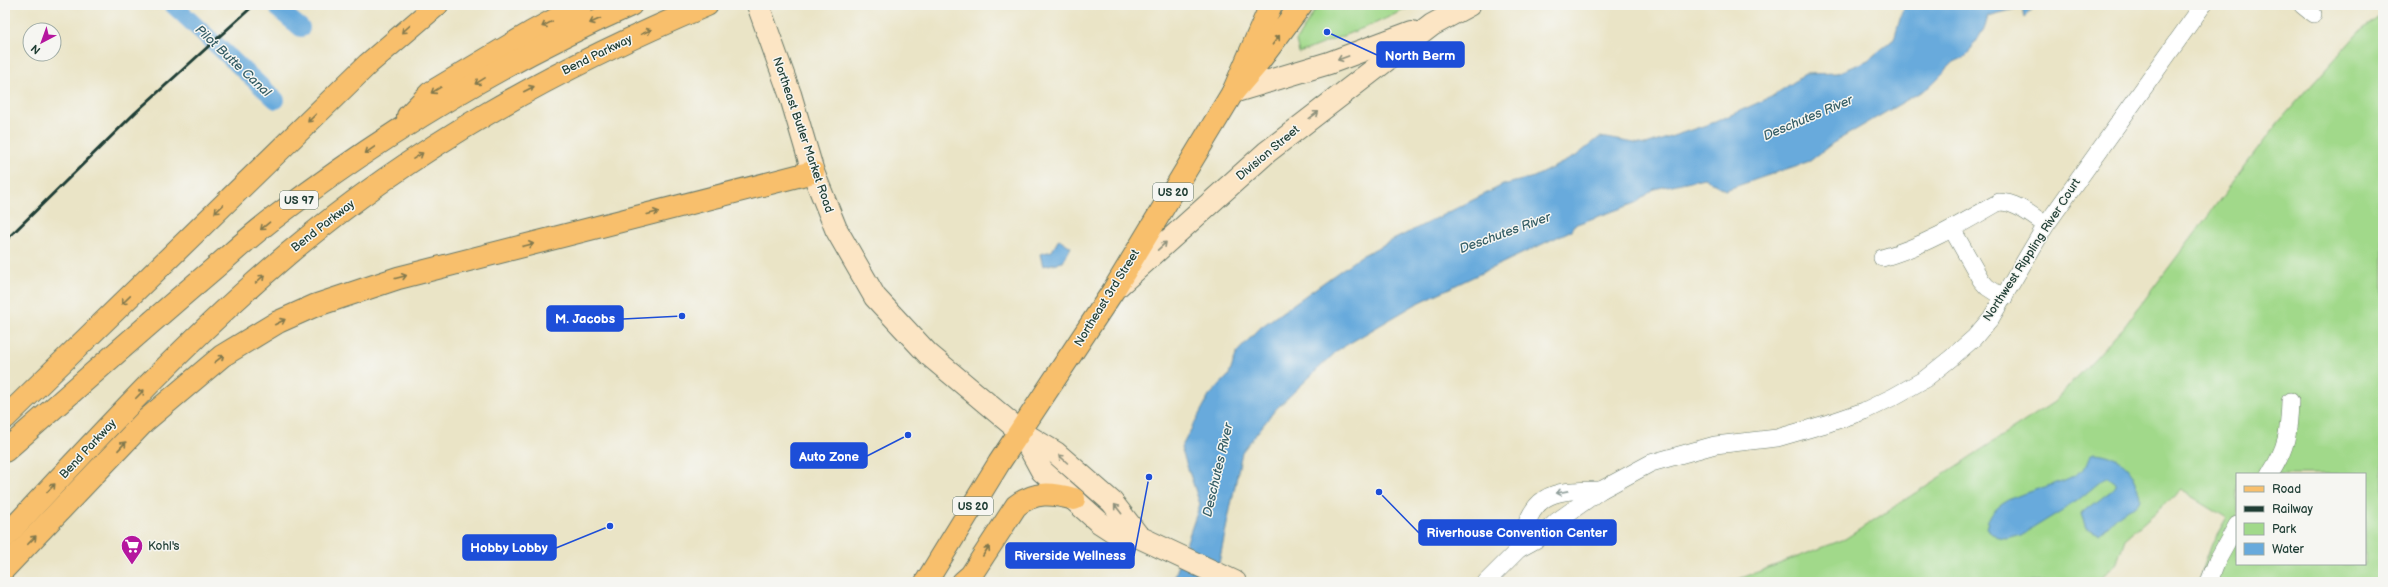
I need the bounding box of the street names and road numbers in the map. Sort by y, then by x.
street label: Bend Parkway [559,31,635,79]
street label: Northeast Butler Market Road [769,55,837,215]
street label: Division Street [1233,122,1303,184]
street label: Northwest Rippling River Court [1980,175,2084,324]
road number: US 20 [1153,183,1193,201]
road number: US 97 [280,191,318,209]
street label: Bend Parkway [288,196,358,255]
street label: Northeast 3rd Street [1071,246,1143,349]
street label: Bend Parkway [56,416,120,482]
road number: US 20 [953,497,993,515]

